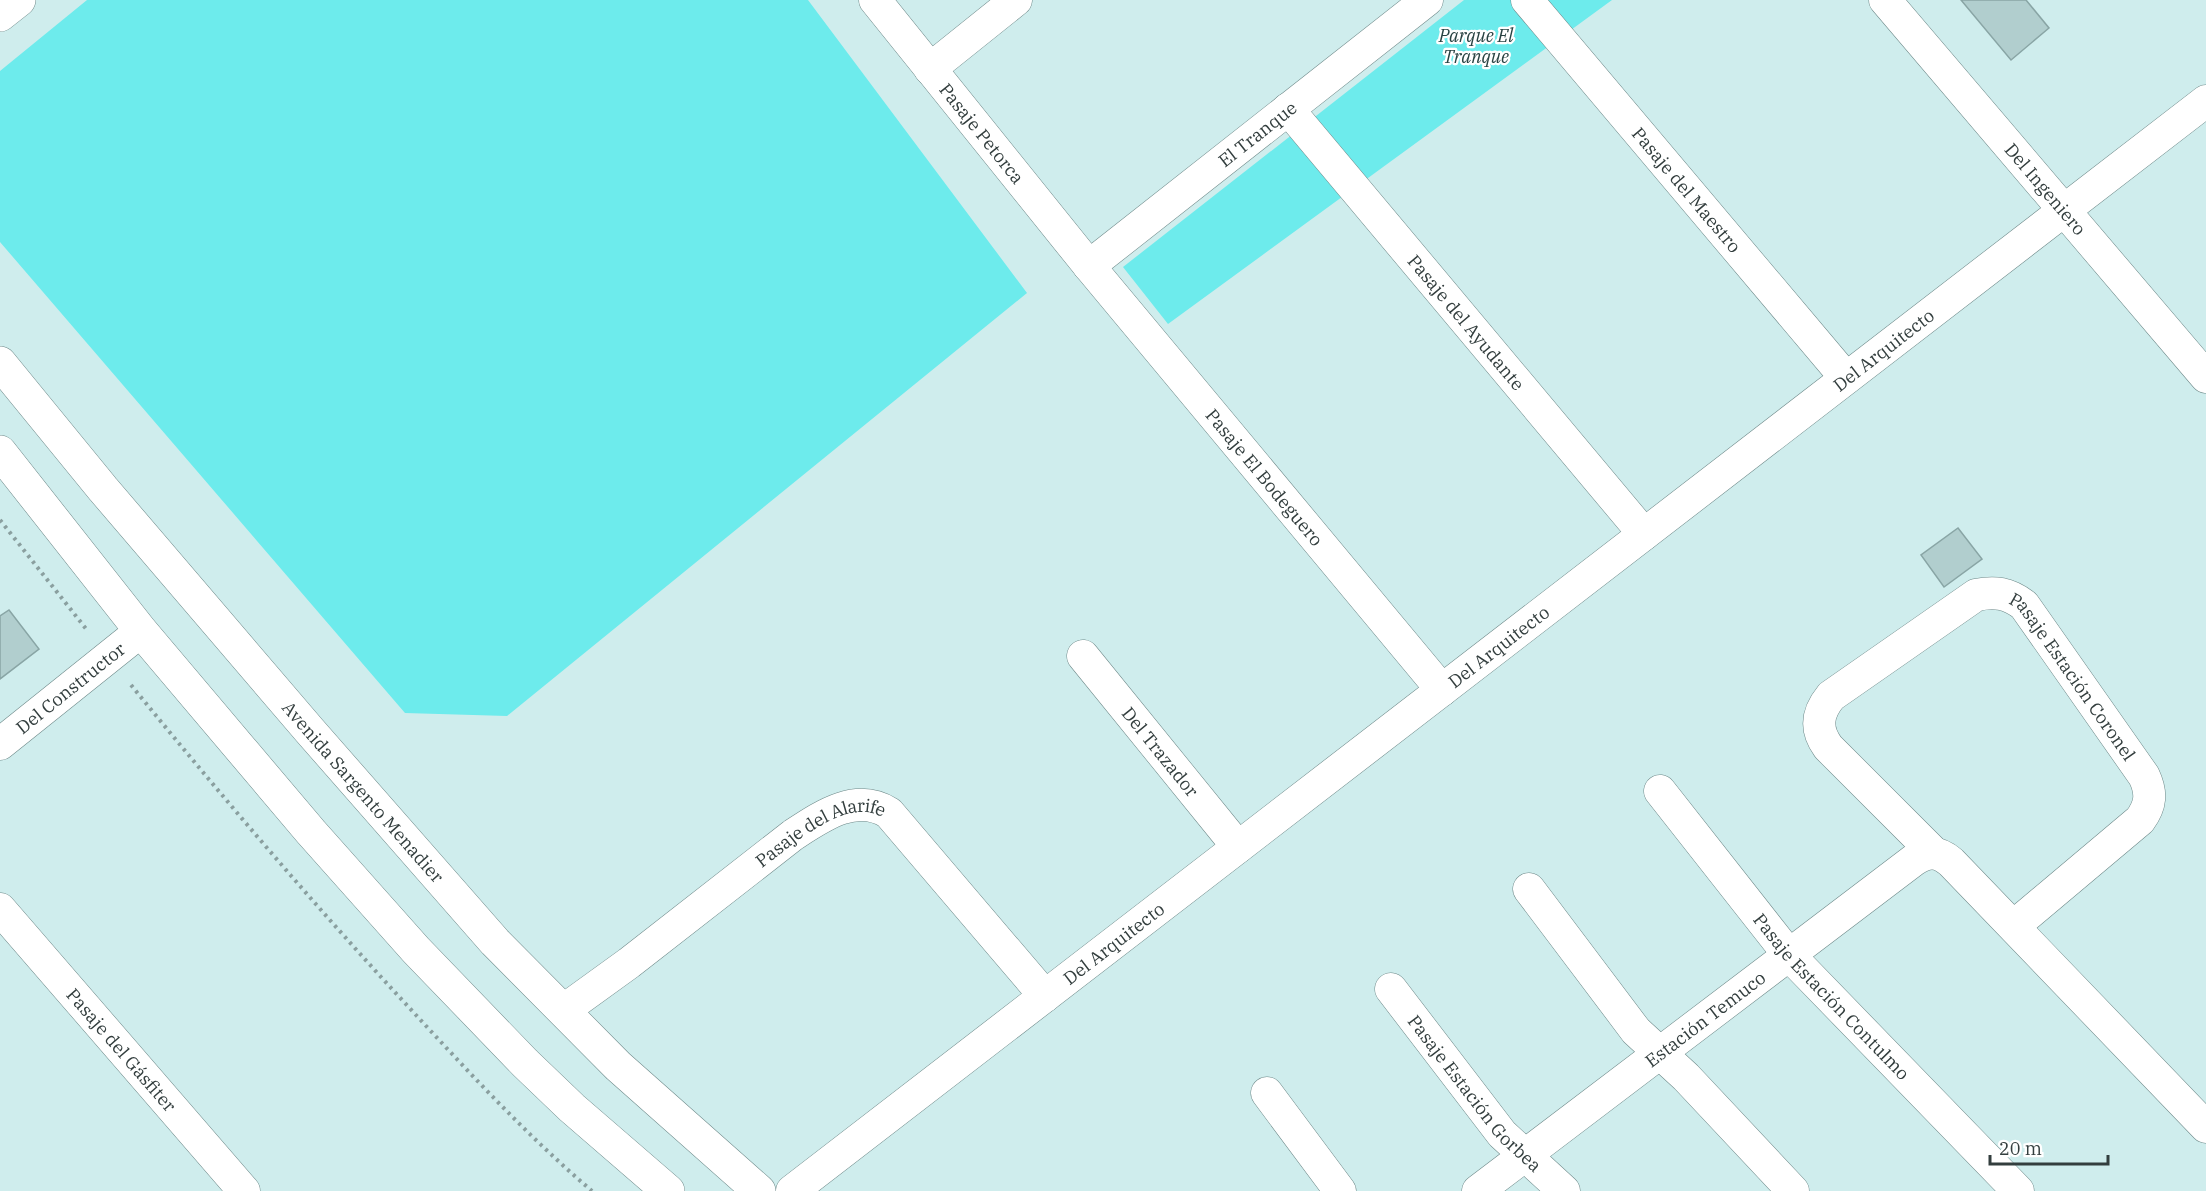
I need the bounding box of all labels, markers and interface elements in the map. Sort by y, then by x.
park label: Parque El Tranque [1438,24,1514,68]
street label: Pasaje Petorca [935,78,1030,188]
street label: El Tranque [1213,96,1301,172]
street label: Pasaje del Maestro [1627,122,1746,257]
street label: Del Ingeniero [2000,138,2092,240]
street label: Pasaje del Ayudante [1403,250,1530,395]
street label: Del Arquitecto [1828,303,1939,396]
street label: Pasaje El Bodeguero [1201,404,1328,550]
street label: Pasaje Estación Coronel [2005,587,2141,765]
street label: Del Arquitecto [1443,600,1554,693]
street label: Del Constructor [11,637,130,738]
street label: Avenida Sargento Menadier [278,696,449,887]
street label: Del Trazador [1117,702,1204,801]
street label: Pasaje del Alarife [750,793,890,872]
street label: Del Arquitecto [1058,897,1169,989]
street label: Pasaje Estación Contulmo [1749,908,1915,1084]
street label: Estación Temuco [1640,966,1770,1072]
street label: Pasaje del Gásfiter [62,983,181,1116]
street label: Pasaje Estación Gorbea [1403,1010,1547,1177]
scale bar [1990,1128,2108,1166]
text: 20 m [1999,1137,2042,1160]

